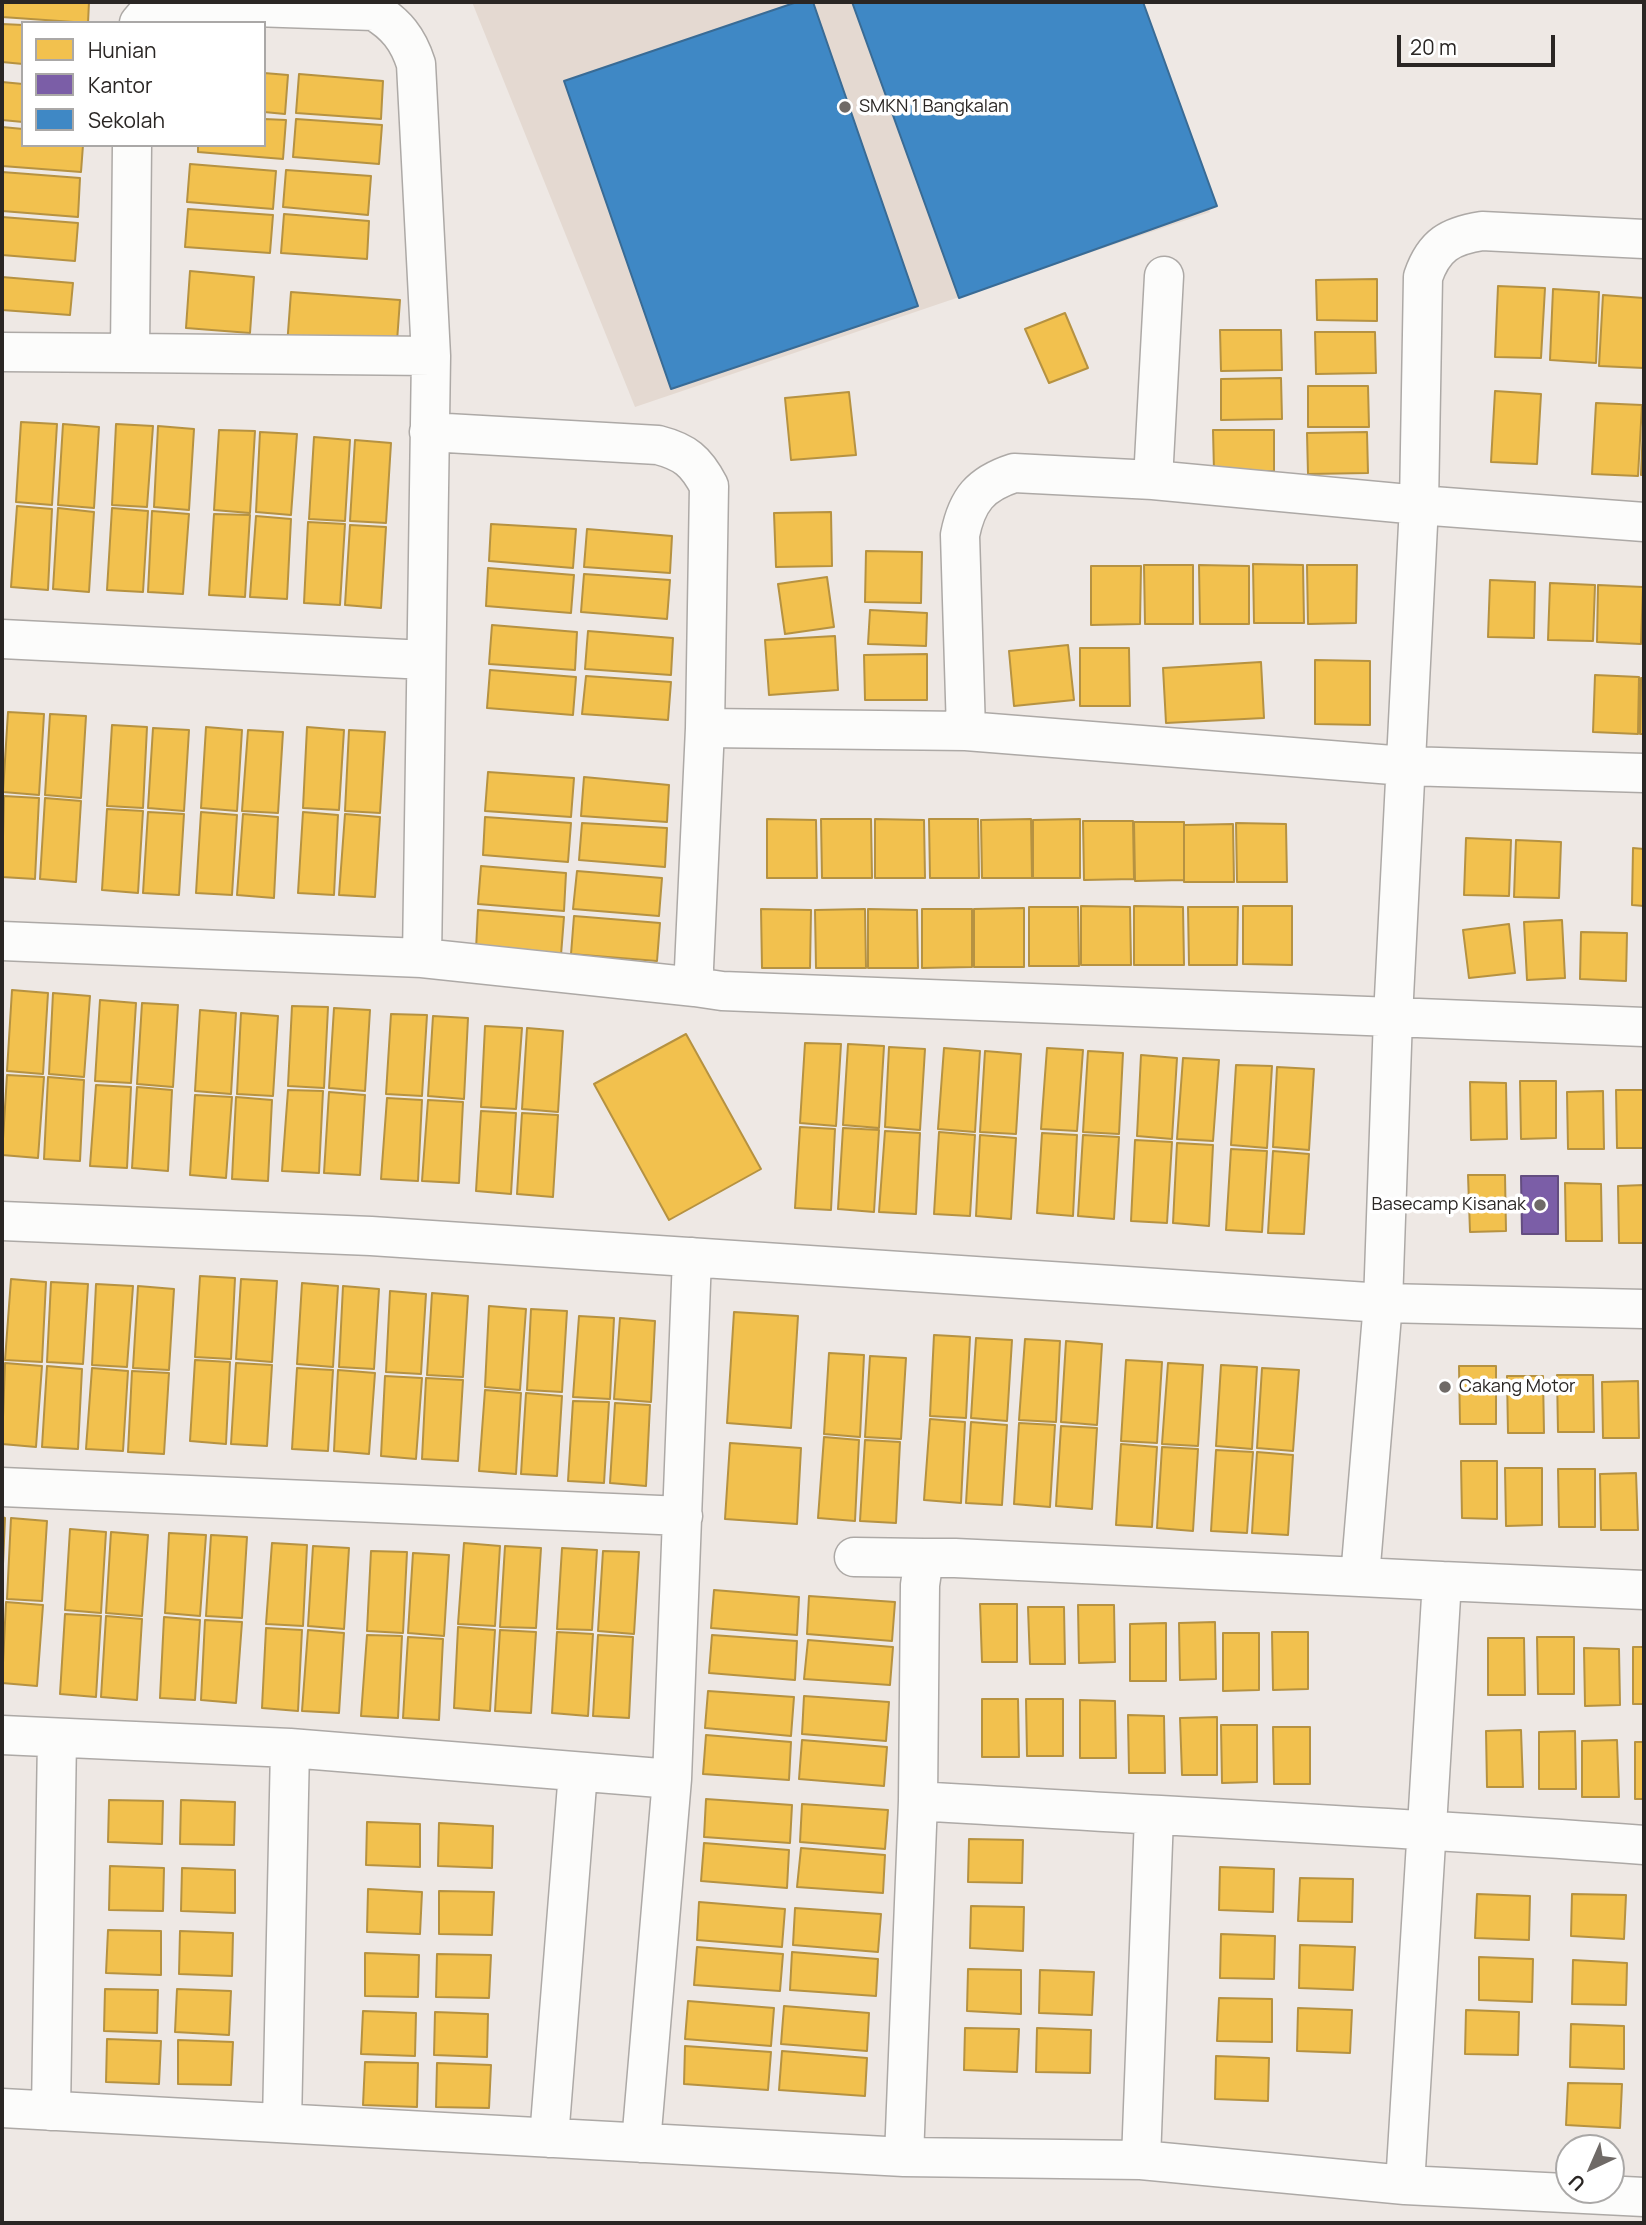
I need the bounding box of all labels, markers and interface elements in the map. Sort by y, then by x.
legend [21,21,266,147]
scale bar [1401,21,1558,65]
text: 20 m [1410,33,1457,61]
text: Hunian [88,36,156,64]
text: Kantor [88,71,153,99]
place label: SMKN 1 Bangkalan [859,96,1009,118]
marker: SMKN 1 Bangkalan [837,99,853,115]
text: Sekolah [88,106,165,134]
place label: Basecamp Kisanak [1372,1194,1526,1216]
marker: Basecamp Kisanak [1532,1197,1548,1213]
place label: Cakang Motor [1459,1376,1576,1398]
marker: Cakang Motor [1437,1379,1453,1395]
north arrow [1555,2134,1625,2204]
text: U [1563,2169,1591,2197]

